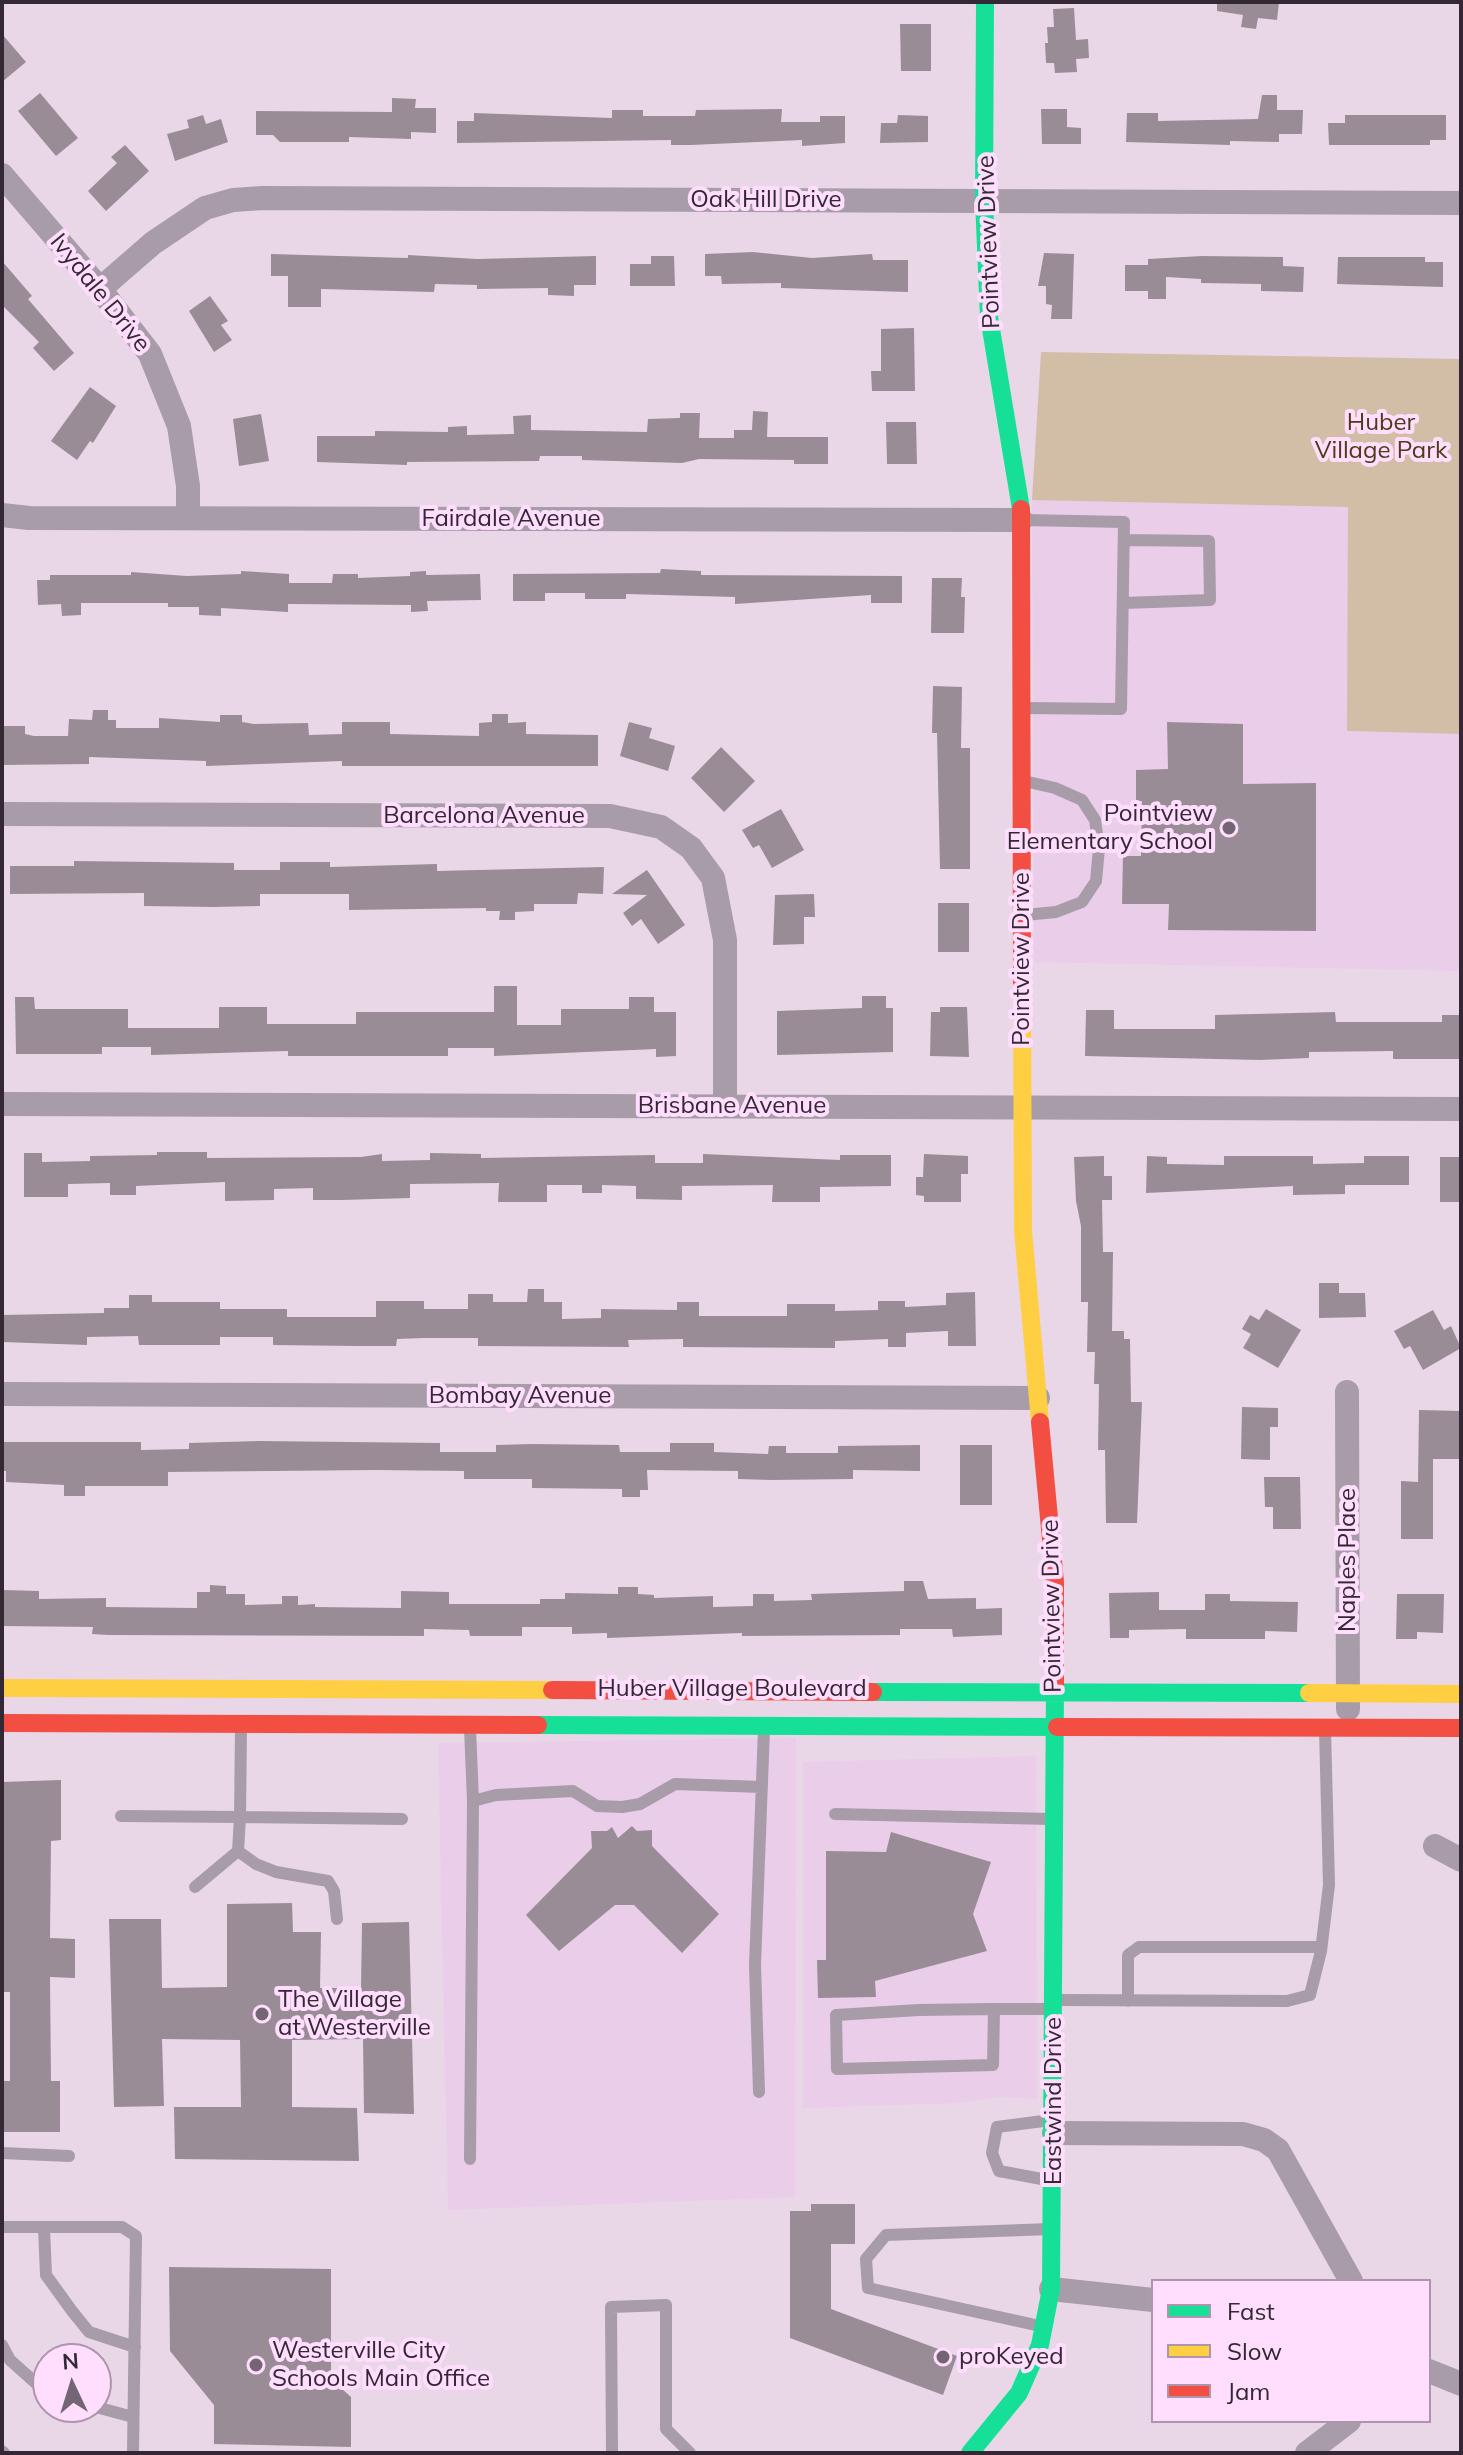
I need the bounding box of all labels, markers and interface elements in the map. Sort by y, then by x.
street label: Pointview Drive [972,155,1006,329]
street label: Oak Hill Drive [690,186,842,214]
street label: Ivydale Drive [44,228,156,358]
park label: Huber Village Park [1315,409,1447,465]
street label: Fairdale Avenue [421,505,601,533]
place label: Pointview Elementary School [1007,800,1213,856]
street label: Barcelona Avenue [383,802,585,830]
marker: Pointview Elementary School [1220,819,1238,837]
street label: Pointview Drive [1008,872,1036,1046]
street label: Brisbane Avenue [638,1092,826,1120]
street label: Bombay Avenue [429,1382,611,1410]
street label: Naples Place [1334,1488,1362,1632]
street label: Pointview Drive [1036,1519,1068,1693]
street label: Huber Village Boulevard [597,1675,867,1703]
place label: The Village at Westerville [278,1986,431,2042]
marker: The Village at Westerville [253,2005,271,2023]
street label: Eastwind Drive [1040,2017,1068,2185]
legend [1151,2279,1431,2423]
text: Fast [1227,2296,1275,2326]
text: Slow [1227,2336,1282,2366]
place label: Westerville City Schools Main Office [272,2337,490,2393]
north arrow [32,2343,112,2423]
place label: proKeyed [959,2343,1064,2371]
text: N [61,2347,80,2376]
marker: proKeyed [934,2348,952,2366]
marker: Westerville City Schools Main Office [247,2356,265,2374]
text: Jam [1227,2376,1270,2406]

